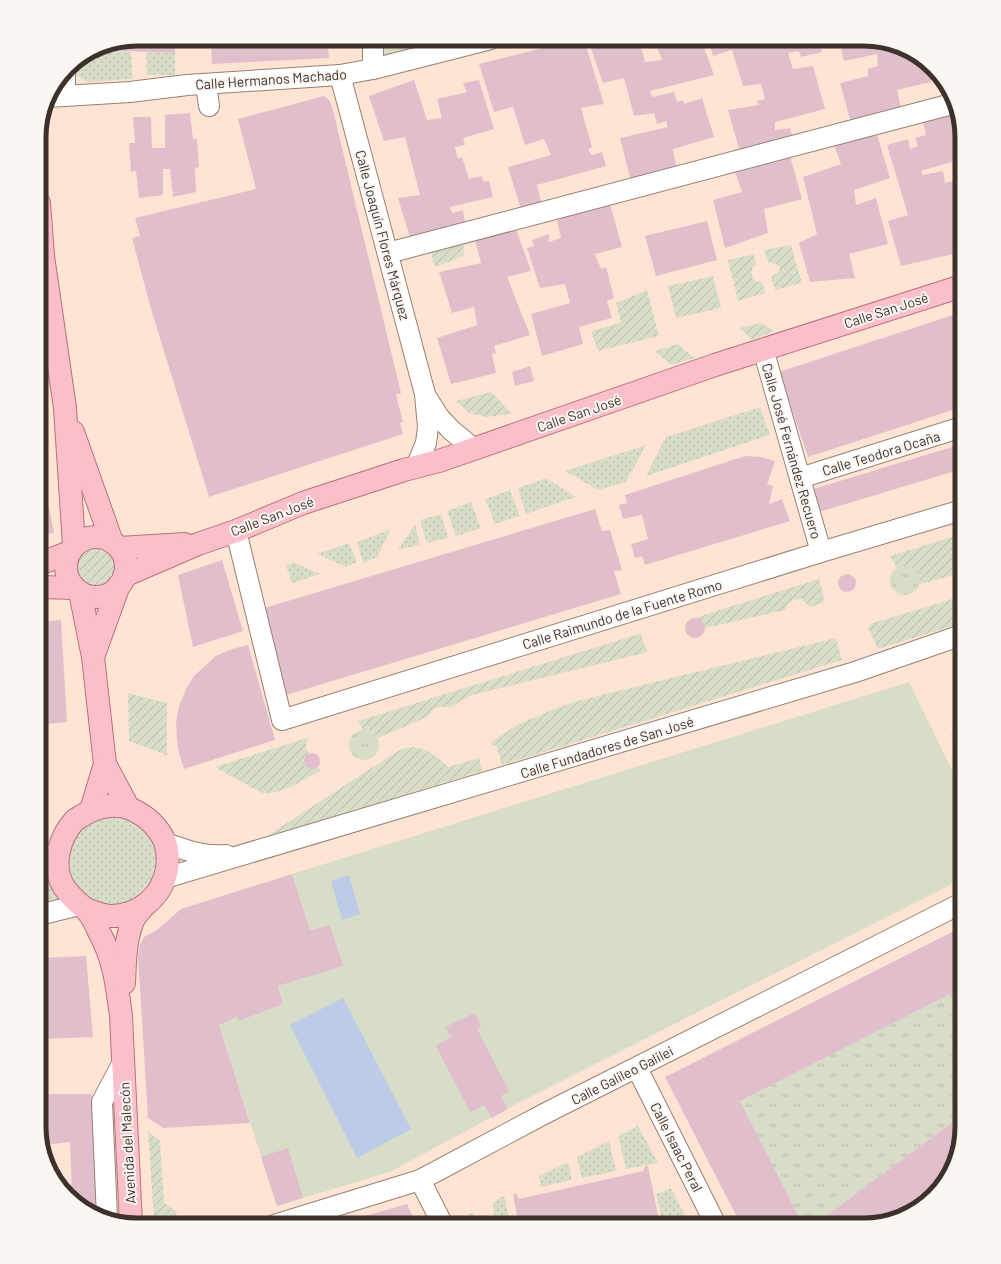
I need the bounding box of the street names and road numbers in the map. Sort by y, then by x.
street label: Calle Hermanos Machado [195,65,347,93]
street label: Calle Joaquín Flores Márquez [352,148,414,322]
street label: Calle San José [842,288,930,332]
street label: Calle José Fernández Recuero [759,361,825,541]
street label: Calle San José [535,391,623,435]
street label: Calle Teodora Ocaña [820,427,942,479]
street label: Calle San José [228,492,316,540]
street label: Calle Raimundo de la Fuente Romo [520,575,724,653]
street label: Calle Fundadores de San José [518,713,696,781]
street label: Calle Galileo Galilei [568,1042,676,1108]
street label: Avenida del Malecón [115,1082,139,1204]
street label: Calle Isaac Peral [647,1100,707,1194]

